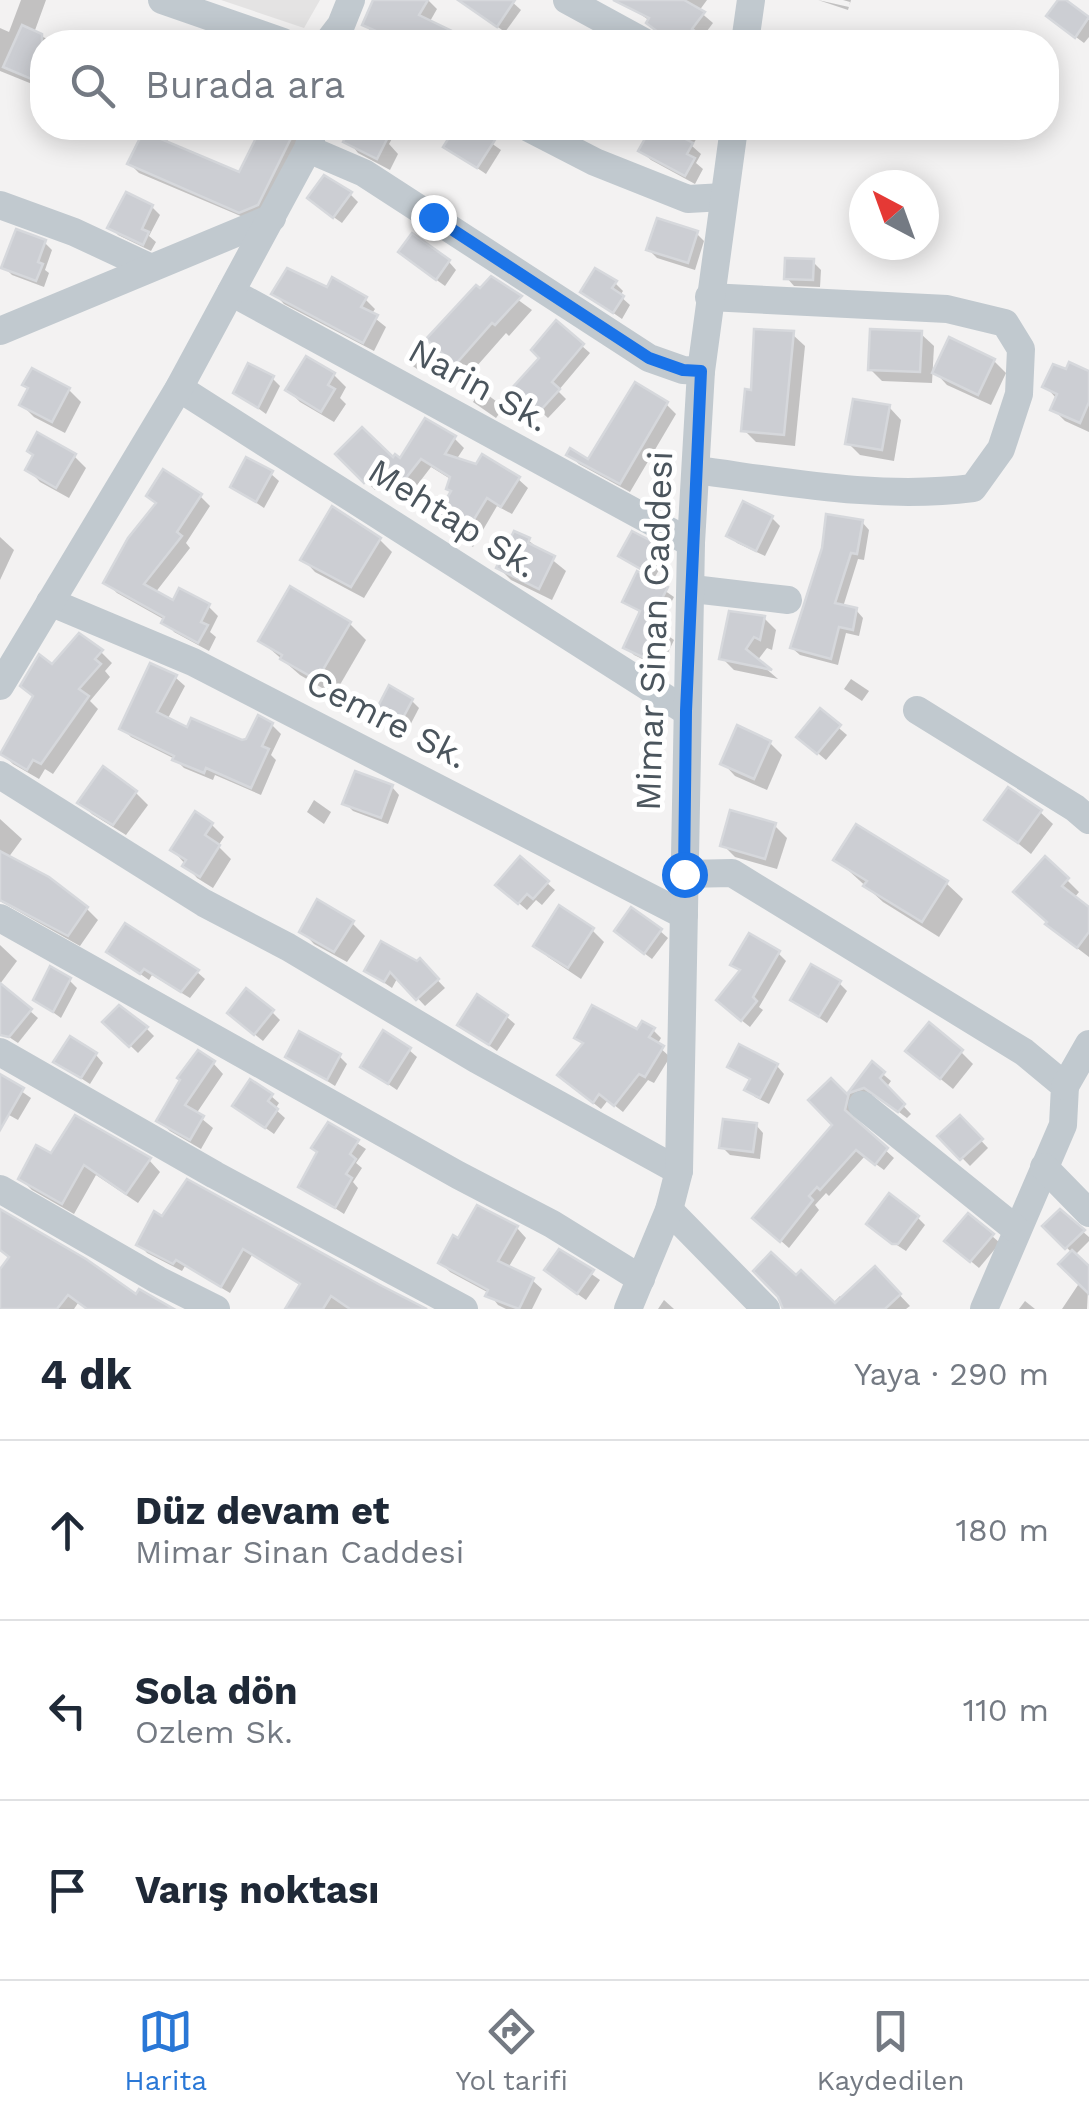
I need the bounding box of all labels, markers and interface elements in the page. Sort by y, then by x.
search box [30,30,1059,140]
icon: search [65,58,120,113]
text: Burada ara [145,63,345,107]
north arrow [849,170,939,260]
route end [411,195,457,241]
street label: Narin Sk. [401,329,557,441]
street label: Mehtap Sk. [361,450,545,586]
street label: Mimar Sinan Caddesi [627,450,681,812]
street label: Cemre Sk. [299,661,475,777]
route start [662,852,708,898]
text: 4 dk [40,1350,132,1399]
text: Yaya · 290 m [854,1355,1049,1393]
text: Düz devam et [135,1489,389,1533]
icon: ahead [40,1503,95,1558]
text: 180 m [955,1511,1049,1549]
text: Mimar Sinan Caddesi [135,1533,464,1571]
text: Sola dön [135,1669,298,1713]
icon: left [40,1683,95,1738]
text: 110 m [963,1691,1049,1729]
text: Ozlem Sk. [135,1713,293,1751]
icon: arrive [40,1863,95,1918]
text: Varış noktası [135,1868,379,1912]
tab: Harita [124,2004,207,2097]
tab: Yol tarifi [456,2004,568,2097]
tab: Kaydedilen [816,2004,965,2097]

